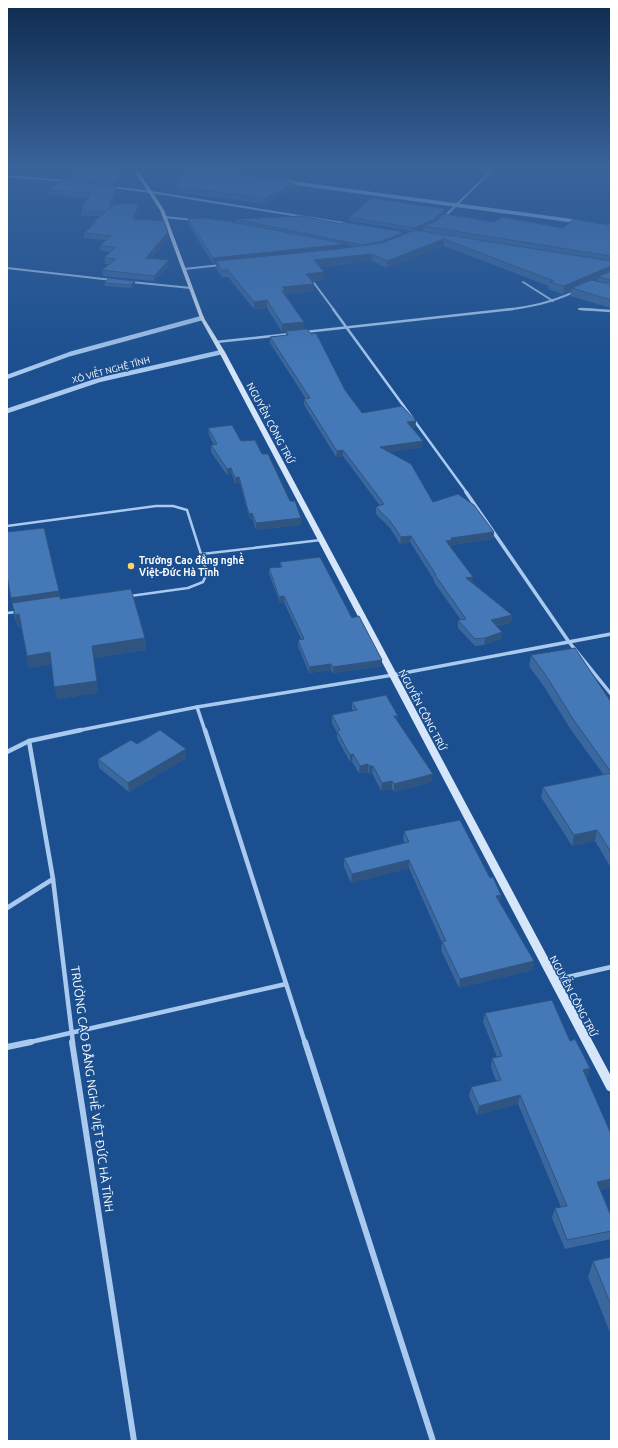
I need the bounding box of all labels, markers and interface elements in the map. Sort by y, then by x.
street label: XÔ VIẾT NGHỆ TĨNH [70,351,151,386]
street label: NGUYỄN CÔNG TRỨ [245,380,299,466]
place label: Trường Cao đẳng nghề Việt-Đức Hà Tĩnh [139,552,244,578]
marker: Trường Cao đẳng nghề Việt-Đức Hà Tĩnh [126,561,136,571]
street label: NGUYỄN CÔNG TRỨ [397,667,451,753]
street label: NGUYỄN CÔNG TRỨ [548,953,602,1039]
street label: TRƯỜNG CAO ĐẲNG NGHỀ VIỆT ĐỨC HÀ TĨNH [68,965,119,1213]

